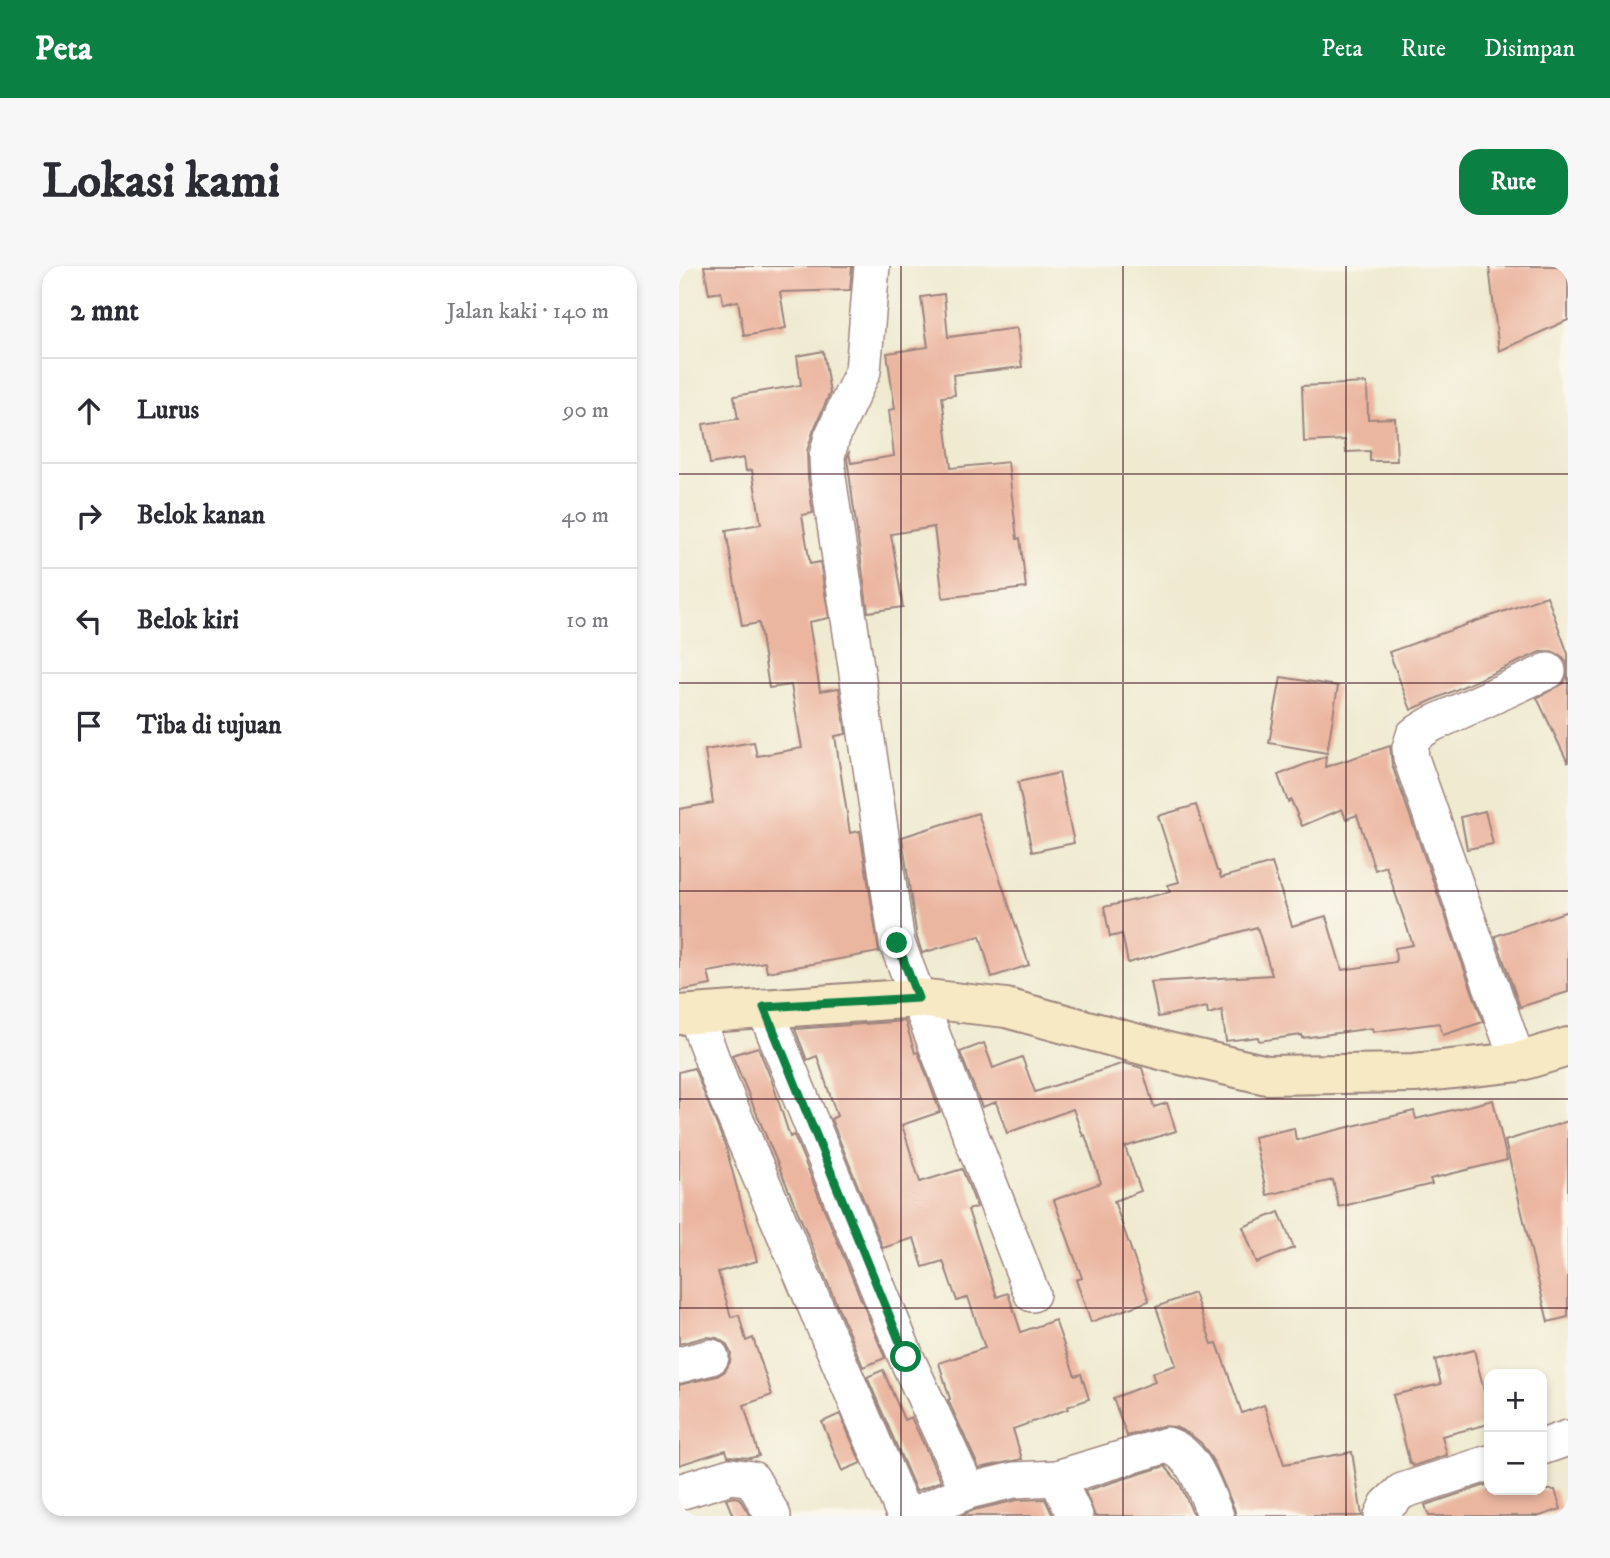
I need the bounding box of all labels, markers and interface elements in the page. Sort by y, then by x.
text: Peta [35,29,92,70]
text: Peta [1321,34,1363,64]
text: Rute [1401,34,1446,64]
text: Disimpan [1484,34,1575,64]
button: Rute [1459,149,1568,215]
text: Lokasi kami [42,151,280,213]
text: 2 mnt [70,293,139,330]
text: Jalan kaki · 140 m [447,297,609,326]
icon: ahead [70,392,108,430]
text: Lurus [137,394,199,427]
text: 90 m [563,396,609,425]
icon: right [70,497,108,535]
text: Belok kanan [137,499,265,532]
text: 40 m [561,501,609,530]
icon: left [70,602,108,640]
text: Belok kiri [137,604,239,637]
text: 10 m [566,606,609,635]
icon: arrive [70,707,108,745]
text: Tiba di tujuan [137,709,282,742]
route end [881,927,912,958]
route start [890,1341,921,1372]
map controls [1484,1369,1547,1495]
button: + [1484,1369,1547,1432]
button: − [1484,1432,1547,1495]

